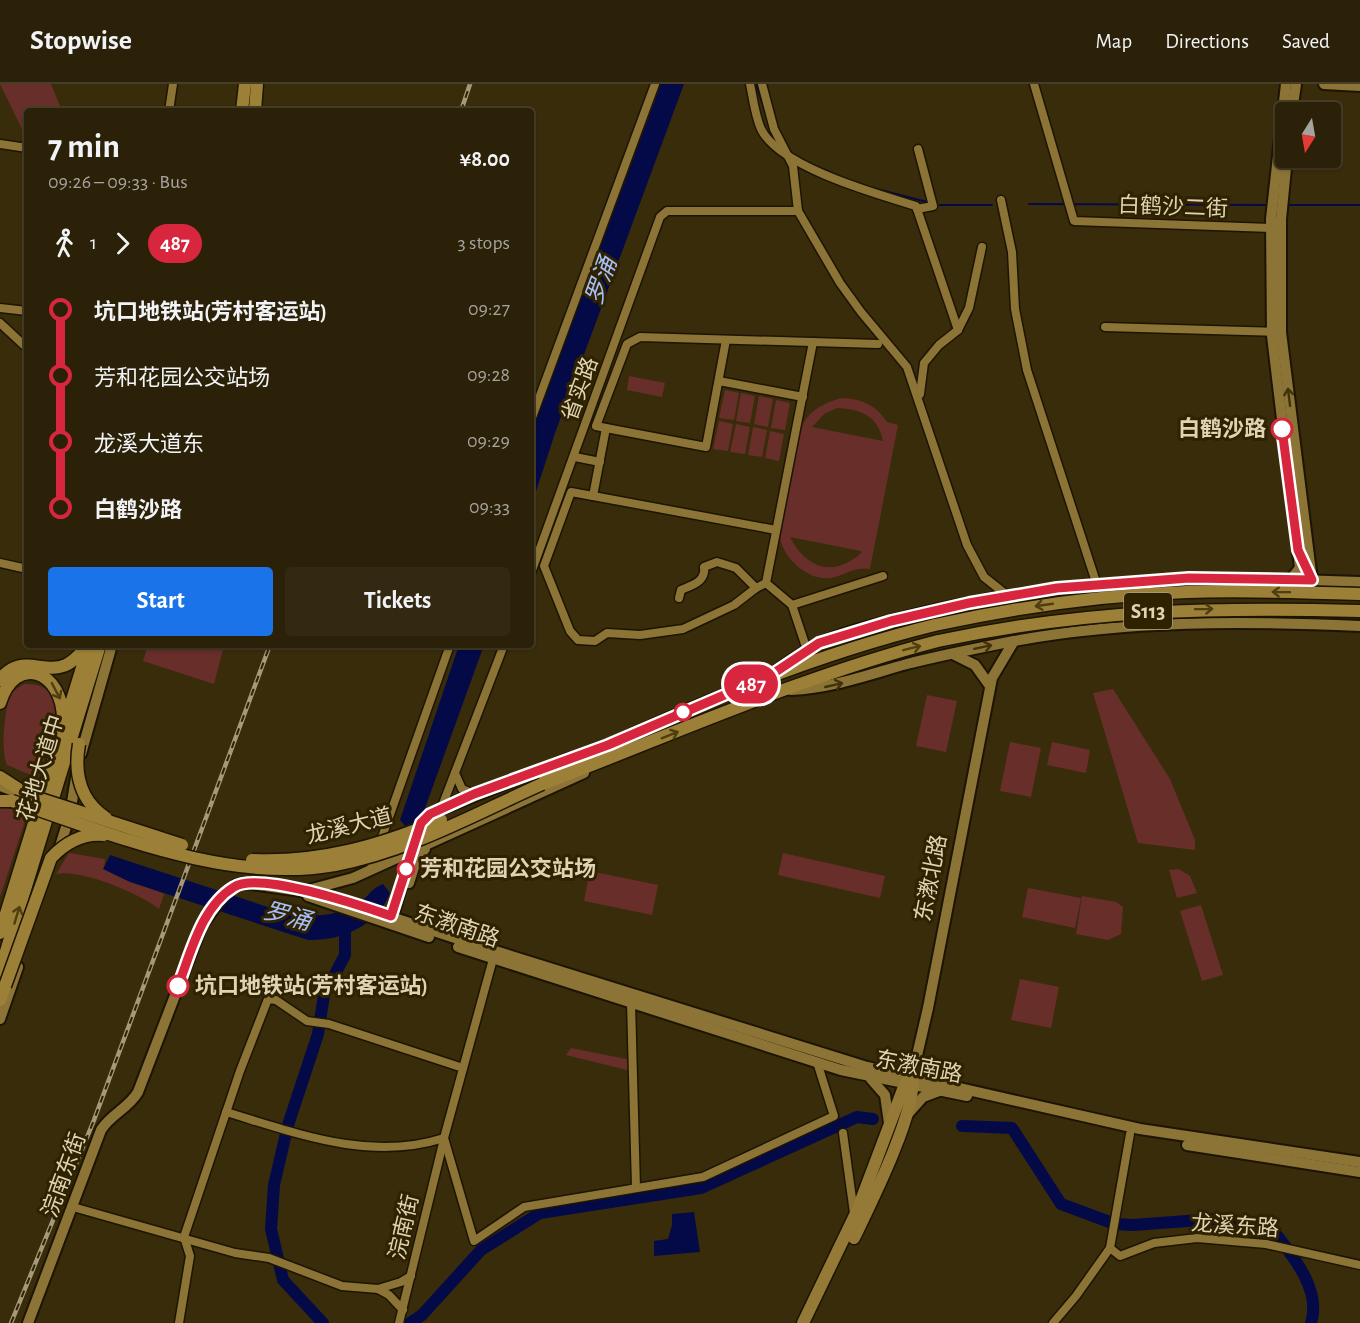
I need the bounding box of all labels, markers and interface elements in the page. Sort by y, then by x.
text: Stopwise [30,27,132,55]
text: Map [1096,31,1132,52]
text: Directions [1165,31,1249,52]
text: Saved [1282,31,1330,52]
north arrow [1275,102,1341,168]
map controls [1275,102,1341,168]
text: 7 min [48,131,120,164]
text: ¥8.00 [460,148,510,170]
text: 09:26 – 09:33 · Bus [48,172,188,192]
street label: 白鹤沙二街 [1118,193,1228,220]
icon: walk [48,227,81,260]
icon: forward [106,227,139,260]
text: 1 [90,233,97,253]
text: 487 [160,233,190,254]
text: 3 stops [458,233,510,253]
water label: 罗涌 [582,251,623,308]
text: 09:27 [468,299,510,319]
text: 坑口地铁站(芳村客运站) [94,301,327,323]
street label: 省实路 [557,354,602,424]
text: 09:28 [467,365,510,385]
text: 芳和花园公交站场 [94,367,270,389]
one-way arrow [1283,388,1294,407]
place label: 白鹤沙路 [1178,417,1266,440]
marker: 白鹤沙路 [1271,418,1293,440]
text: 09:29 [467,431,510,451]
text: 龙溪大道东 [94,433,204,455]
text: 09:33 [469,497,510,517]
text: 白鹤沙路 [94,499,182,521]
button: Start [48,567,273,636]
button: Tickets [285,567,510,636]
one-way arrow [1271,586,1291,598]
road number: S113 [1124,593,1172,629]
one-way arrow [1035,599,1055,610]
one-way arrow [1193,603,1213,615]
one-way arrow [973,641,992,653]
one-way arrow [902,642,921,653]
line badge: 487 [716,664,786,704]
text: 487 [736,674,766,695]
one-way arrow [824,679,843,691]
one-way arrow [50,682,62,699]
unlabelled marker [674,703,692,721]
street label: 花地大道中 [13,712,68,824]
one-way arrow [660,729,679,740]
street label: 龙溪大道 [303,804,394,847]
street label: 东漖北路 [911,833,950,923]
place label: 芳和花园公交站场 [420,856,596,880]
marker: 芳和花园公交站场 [397,860,415,878]
water label: 罗涌 [261,898,316,936]
street label: 东漖南路 [412,900,503,951]
one-way arrow [13,906,24,925]
place label: 坑口地铁站(芳村客运站) [195,973,428,997]
marker: 坑口地铁站(芳村客运站) [167,975,189,997]
street label: 东漖南路 [874,1047,964,1086]
street label: 浣南东街 [38,1130,89,1220]
street label: 浣南街 [385,1192,422,1262]
street label: 龙溪东路 [1190,1211,1280,1240]

